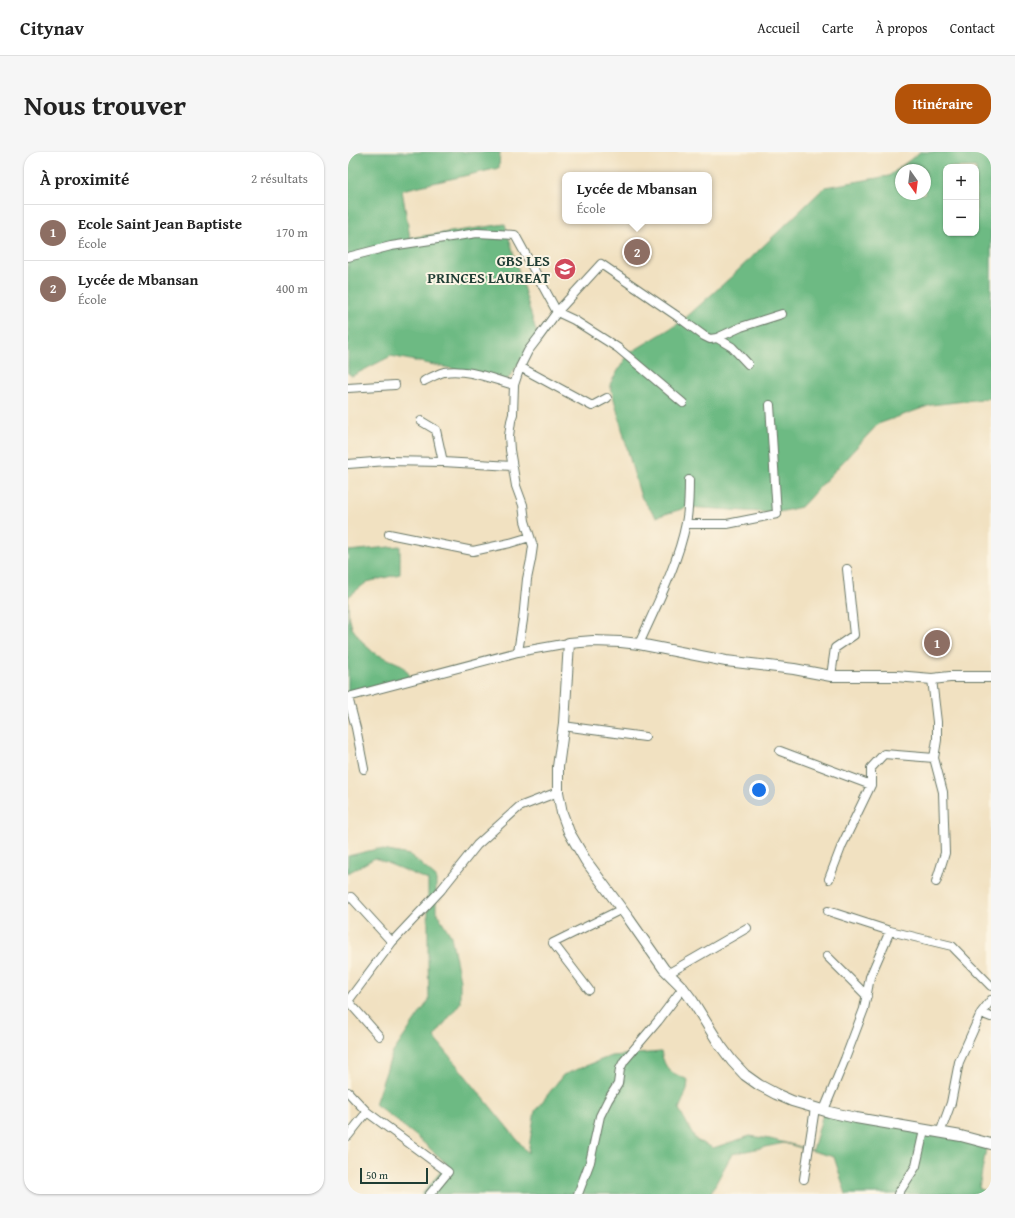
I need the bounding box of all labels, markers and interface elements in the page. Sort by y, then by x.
text: Citynav [20,14,84,42]
text: Accueil [757,18,800,38]
text: Carte [822,18,854,38]
text: À propos [876,18,928,38]
text: Contact [950,18,995,38]
text: Nous trouver [24,84,186,125]
button: Itinéraire [895,84,991,124]
north arrow [895,164,931,200]
map controls [943,164,979,236]
button: + [943,164,979,200]
text: À proximité [40,166,129,191]
text: 2 résultats [251,169,308,188]
popup [562,172,712,224]
text: Lycée de Mbansan [577,178,697,199]
text: École [577,199,606,218]
button: − [943,200,979,236]
text: Ecole Saint Jean Baptiste [78,213,242,234]
text: 1 [50,223,56,242]
text: 170 m [276,223,308,242]
text: École [78,234,107,253]
pin: 2 [624,237,650,267]
place label: GBS LES PRINCES LAUREAT [427,250,550,288]
school or university icon: GBS LES PRINCES LAUREAT [552,256,578,282]
text: Lycée de Mbansan [78,269,198,290]
text: 2 [50,279,56,298]
text: 400 m [276,279,308,298]
text: École [78,290,107,309]
pin: 1 [924,628,950,658]
your location [749,780,769,800]
scale bar [360,1166,428,1185]
text: 50 m [366,1167,388,1183]

